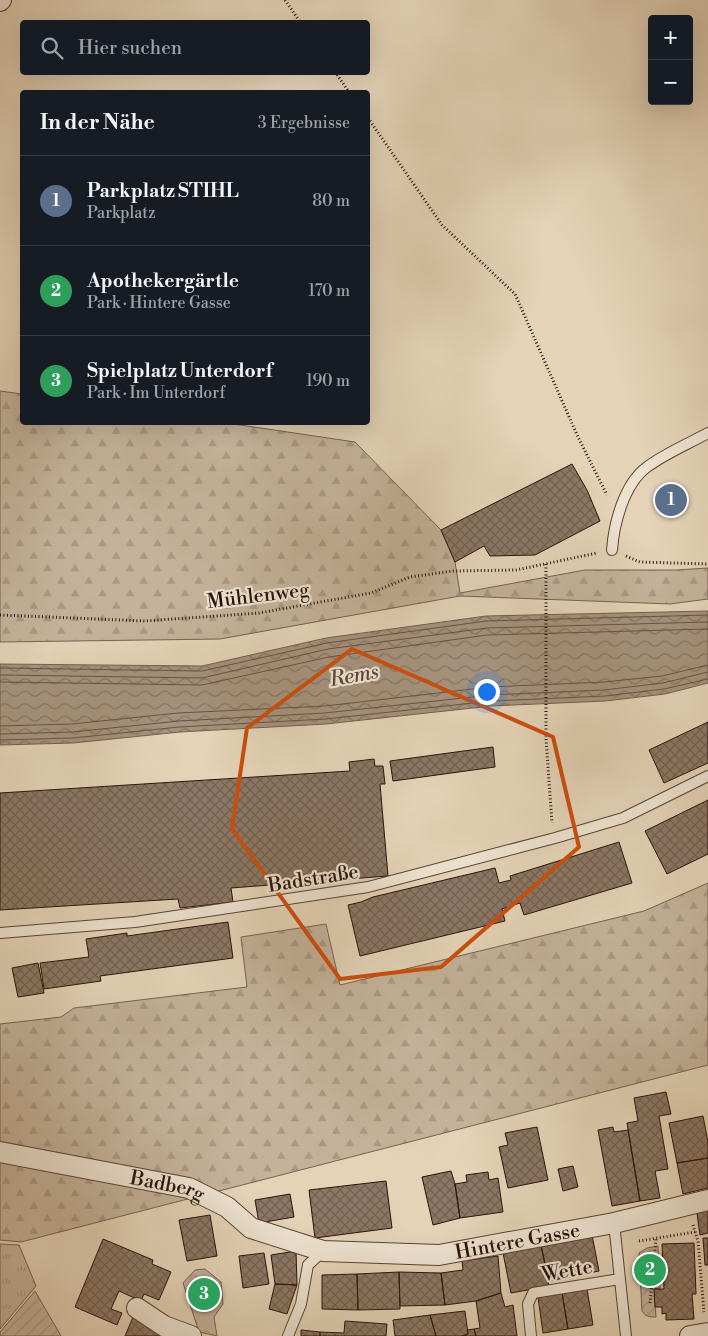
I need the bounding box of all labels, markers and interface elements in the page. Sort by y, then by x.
map controls [648,15,693,105]
button: + [648,15,693,60]
search box [20,20,370,75]
icon: search [38,34,66,62]
text: Hier suchen [78,36,182,60]
button: − [648,60,693,105]
text: In der Nähe [40,110,155,136]
text: 3 Ergebnisse [258,113,350,133]
text: Parkplatz STIHL [87,179,239,203]
text: 1 [52,191,60,211]
text: 80 m [312,191,350,211]
text: Parkplatz [87,203,156,223]
text: Apothekergärtle [87,269,239,293]
text: 2 [51,281,61,301]
text: 170 m [308,281,350,301]
text: Park · Hintere Gasse [87,293,231,313]
text: Spielplatz Unterdorf [87,359,272,383]
text: 3 [51,371,61,391]
text: 190 m [306,371,350,391]
text: Park · Im Unterdorf [87,383,225,403]
pin: 1 [655,481,687,519]
street label: Mühlenweg [206,578,311,615]
water label: Rems [327,659,381,693]
your location [474,679,500,705]
street label: Badstraße [265,860,360,899]
street label: Badberg [127,1166,209,1208]
street label: Hintere Gasse [453,1218,582,1266]
pin: 2 [634,1251,666,1289]
street label: Wette [539,1255,595,1288]
pin: 3 [188,1275,220,1313]

